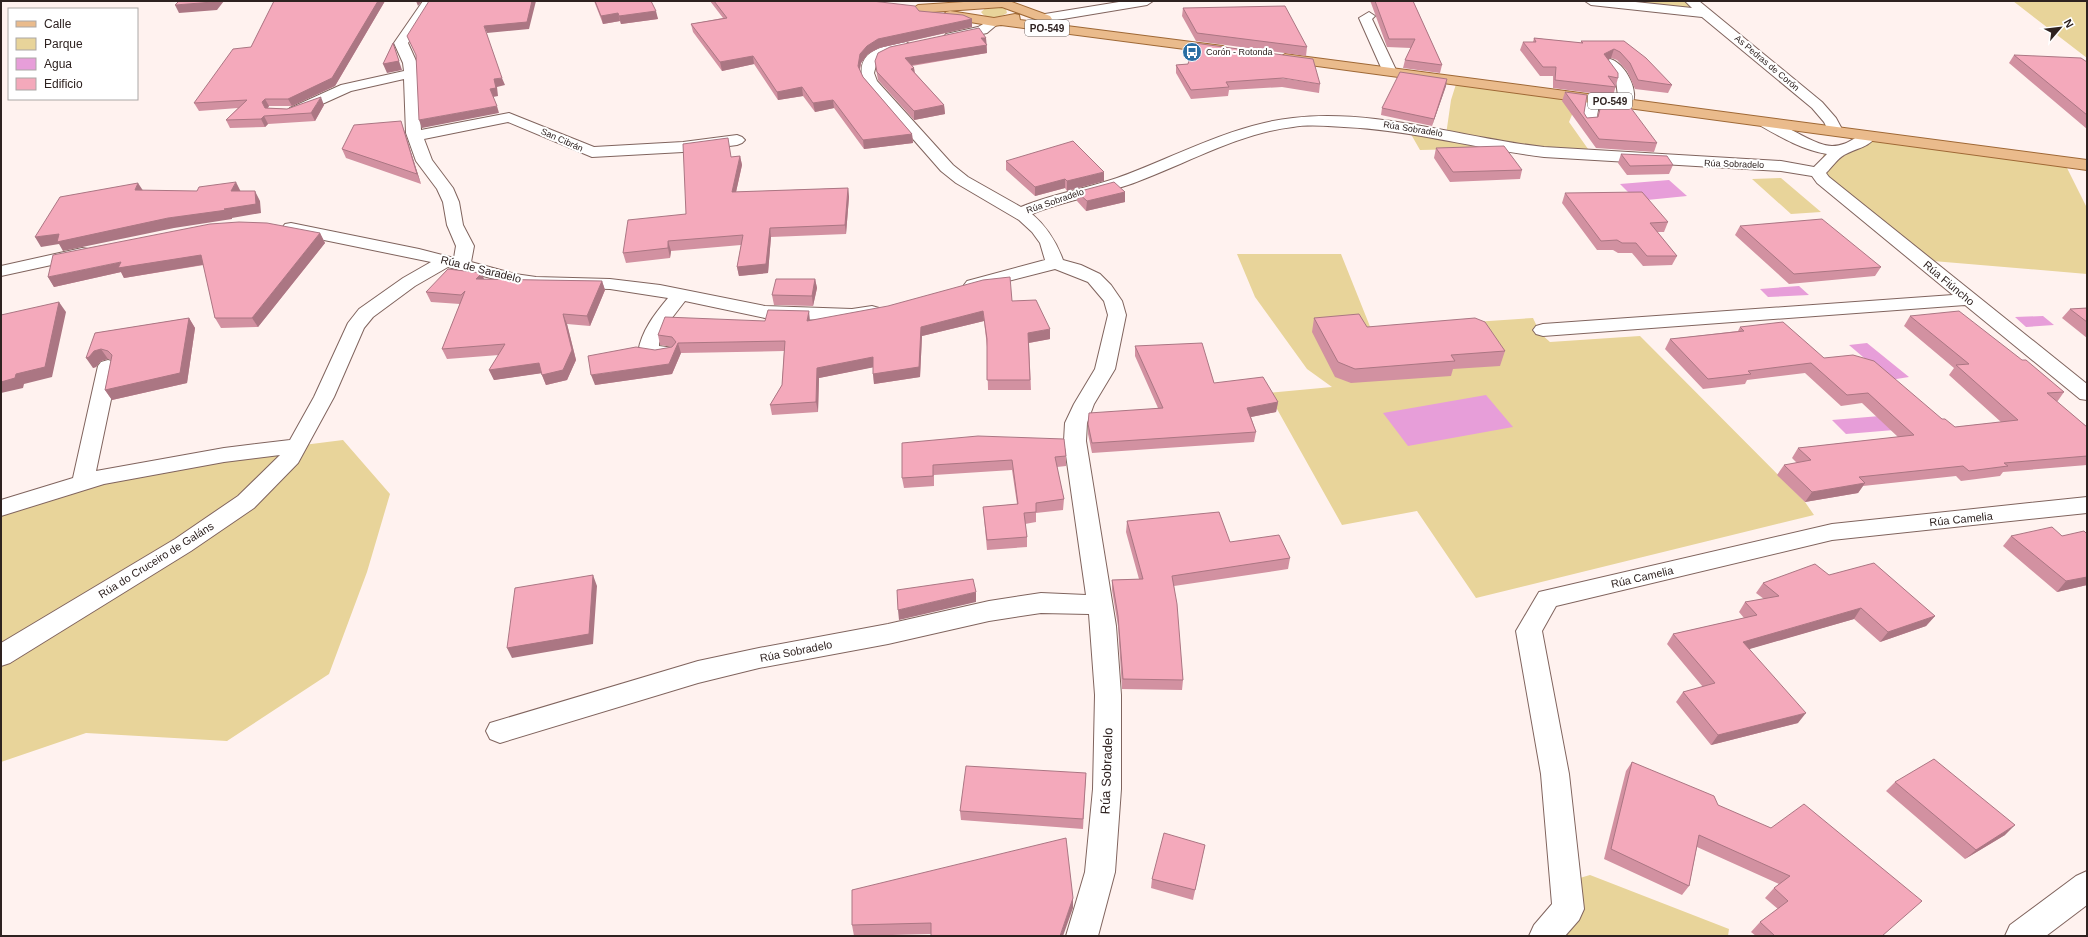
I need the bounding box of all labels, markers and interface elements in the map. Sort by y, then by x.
legend [8,8,138,100]
north arrow [2040,8,2080,48]
text: Calle [44,17,72,31]
text: N [2062,17,2076,30]
road number: PO-549 [1025,20,1069,36]
street label: As Pedras de Corón [1733,33,1801,93]
text: Parque [44,37,83,51]
bus stop icon: Corón - Rotonda [1181,41,1203,63]
place label: Corón - Rotonda [1206,47,1273,57]
text: Agua [44,57,72,71]
text: Edificio [44,77,83,91]
road number: PO-549 [1588,93,1632,109]
street label: Rúa Sobradelo [1383,119,1443,139]
street label: San Cibrán [539,126,585,154]
street label: Rúa Sobradelo [1704,158,1764,170]
street label: Rúa Sobradelo [1025,186,1085,216]
street label: Rúa de Saradelo [439,253,523,285]
street label: Rúa Fiúncho [1921,258,1977,308]
street label: Rúa Camelia [1929,510,1994,528]
street label: Rúa do Cruceiro de Galáns [96,519,216,600]
street label: Rúa Camelia [1610,564,1675,590]
street label: Rúa Sobradelo [759,638,833,664]
street label: Rúa Sobradelo [1097,727,1116,815]

